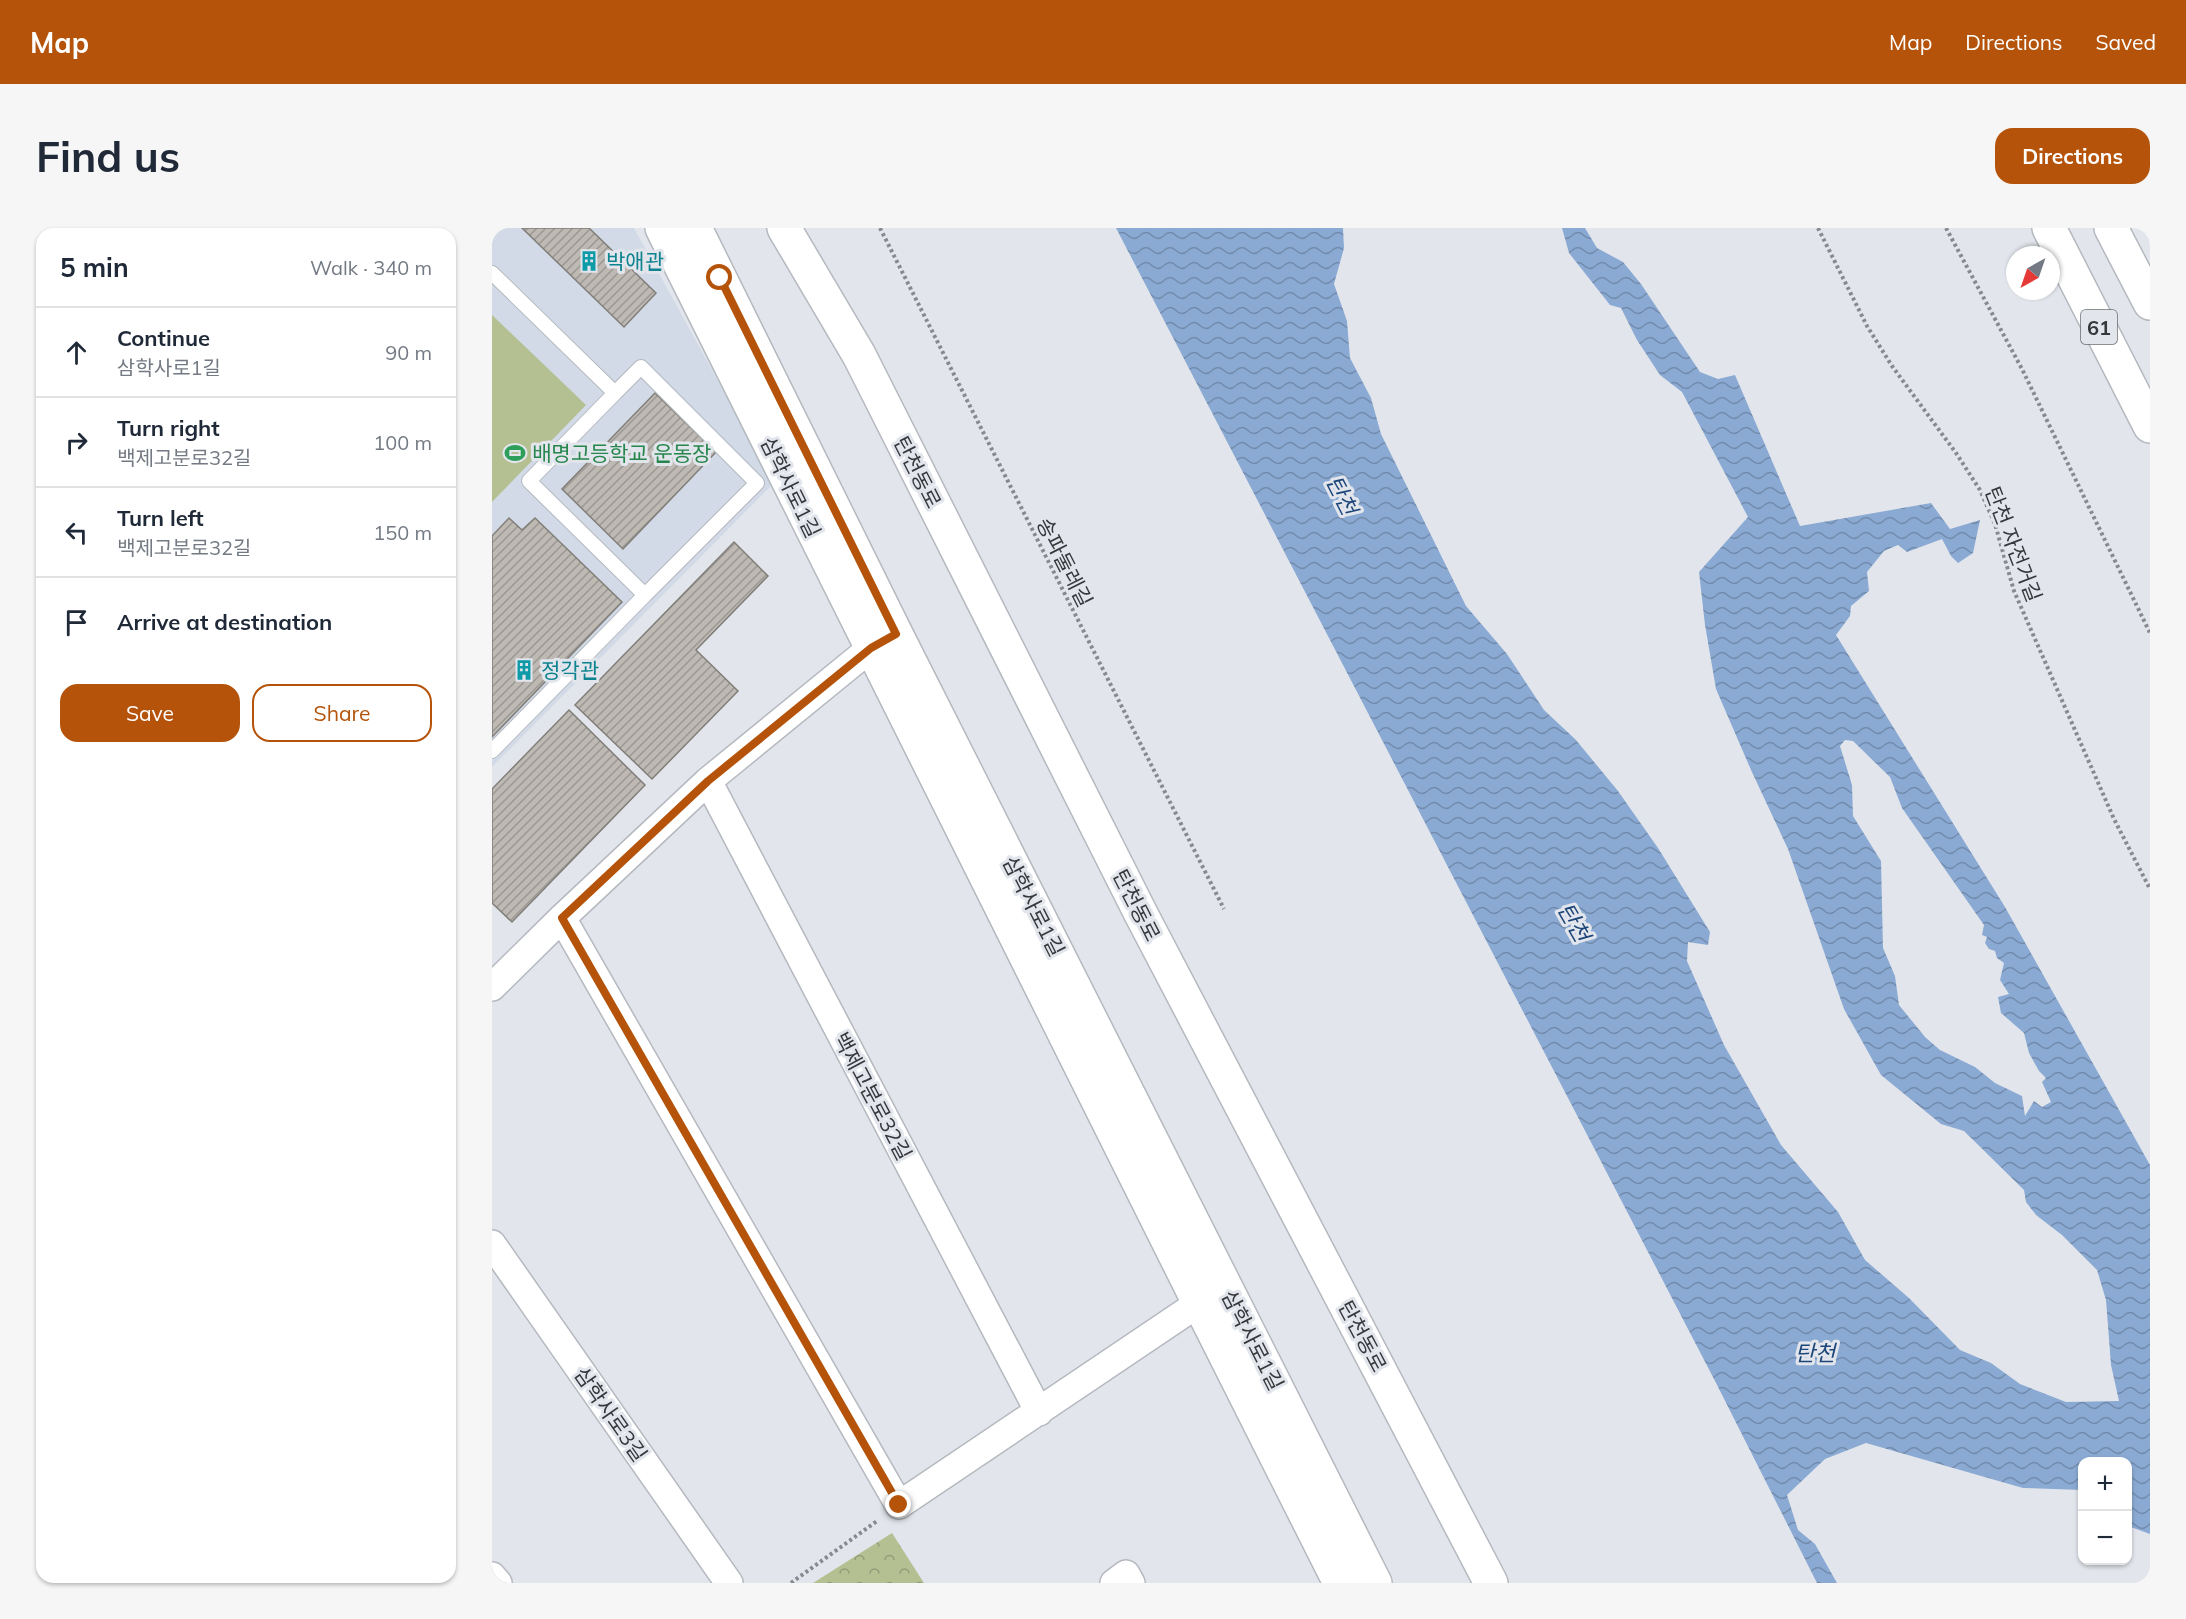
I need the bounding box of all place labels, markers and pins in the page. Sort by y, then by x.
place label: 박애관 [606,248,664,274]
building icon: 박애관 [577,249,601,273]
place label: 배명고등학교 운동장 [532,440,711,466]
sports icon: 배명고등학교 운동장 [503,441,527,465]
place label: 정각관 [541,657,599,683]
building icon: 정각관 [512,658,536,682]

